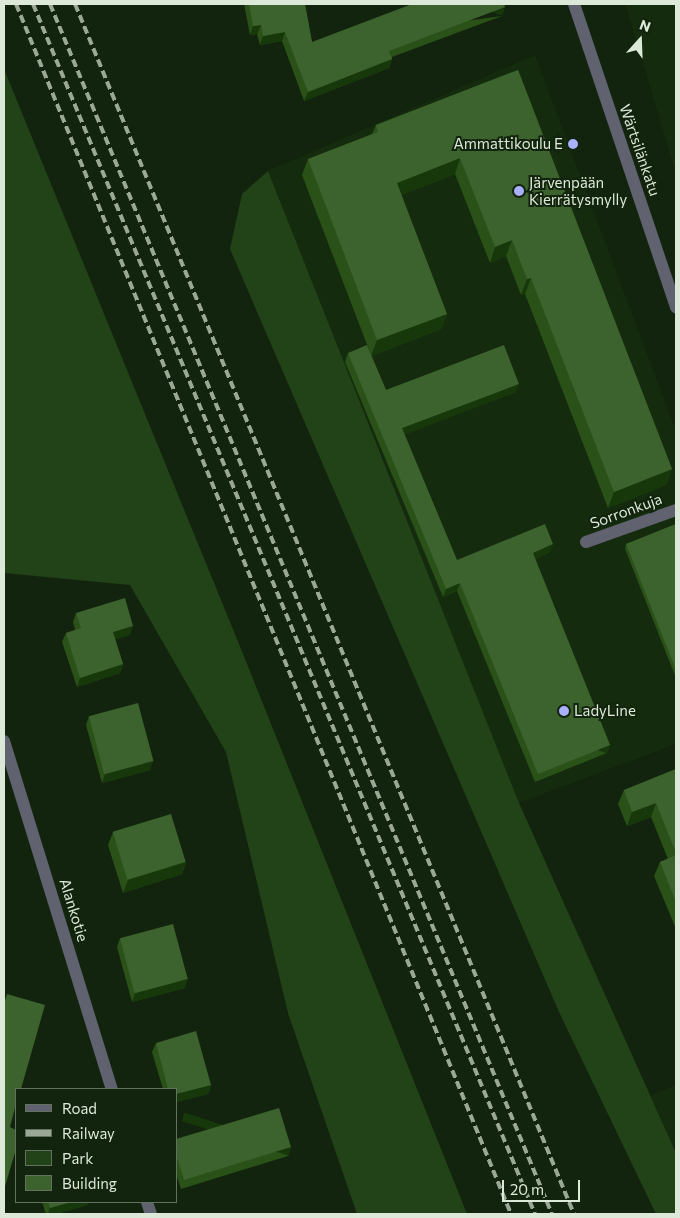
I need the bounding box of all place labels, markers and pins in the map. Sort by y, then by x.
place label: Ammattikoulu E [453,135,563,153]
marker: Ammattikoulu E [567,138,579,150]
place label: Järvenpään Kierrätysmylly [529,173,627,208]
marker: Järvenpään Kierrätysmylly [513,185,525,197]
place label: LadyLine [574,702,636,720]
marker: LadyLine [558,705,570,717]

